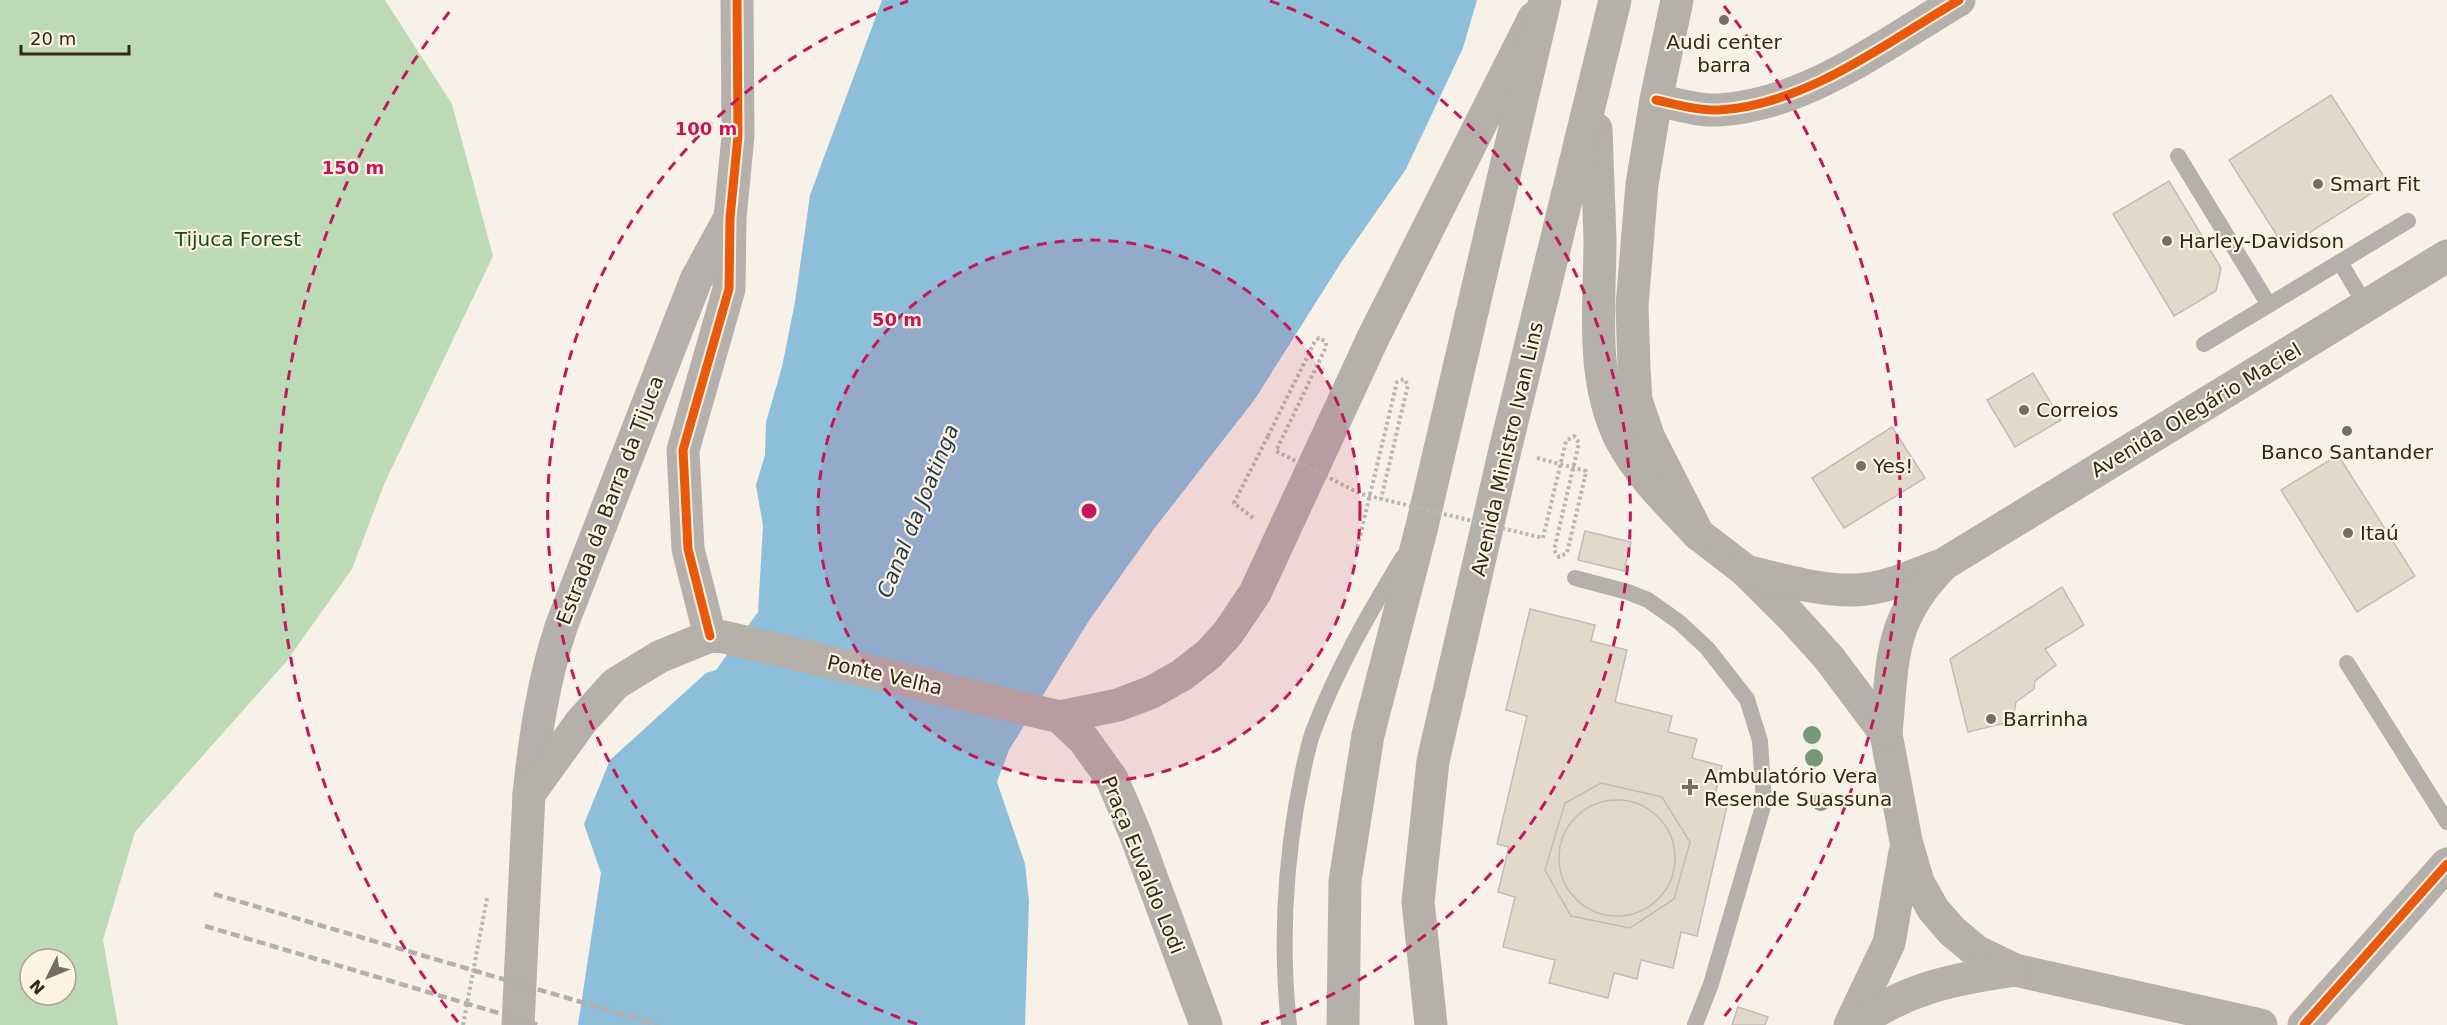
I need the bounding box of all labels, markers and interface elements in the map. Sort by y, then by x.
marker: Audi center barra [1717,13,1731,27]
scale bar [21,18,129,56]
text: 20 m [30,28,76,49]
place label: Audi center barra [1666,30,1782,77]
text: 100 m [675,118,737,139]
text: 150 m [322,157,384,178]
place label: Smart Fit [2330,172,2420,196]
marker: Smart Fit [2311,177,2325,191]
park label: Tijuca Forest [174,227,301,251]
place label: Harley-Davidson [2179,229,2344,253]
marker: Harley-Davidson [2160,234,2174,248]
text: 50 m [872,309,922,330]
street label: Avenida Ministro Ivan Lins [1466,319,1548,579]
street label: Avenida Olegário Maciel [2087,338,2305,482]
street label: Estrada da Barra da Tijuca [551,372,669,628]
place label: Correios [2036,398,2118,422]
marker: Correios [2017,403,2031,417]
water label: Canal da Joatinga [872,421,964,601]
marker: Banco Santander [2340,424,2354,438]
place label: Banco Santander [2261,440,2434,464]
place label: Yes! [1872,454,1913,478]
marker: Yes! [1854,459,1868,473]
centre of rings [1079,501,1099,521]
place label: Itaú [2360,521,2399,545]
marker: Itaú [2341,526,2355,540]
street label: Ponte Velha [825,650,945,700]
place label: Barrinha [2003,707,2088,731]
marker: Barrinha [1984,712,1998,726]
place label: Ambulatório Vera Resende Suassuna [1704,764,1892,811]
street label: Praça Euvaldo Lodi [1096,773,1190,957]
marker: Ambulatório Vera Resende Suassuna [1681,778,1699,796]
north arrow [18,947,78,1007]
text: N [26,976,49,998]

